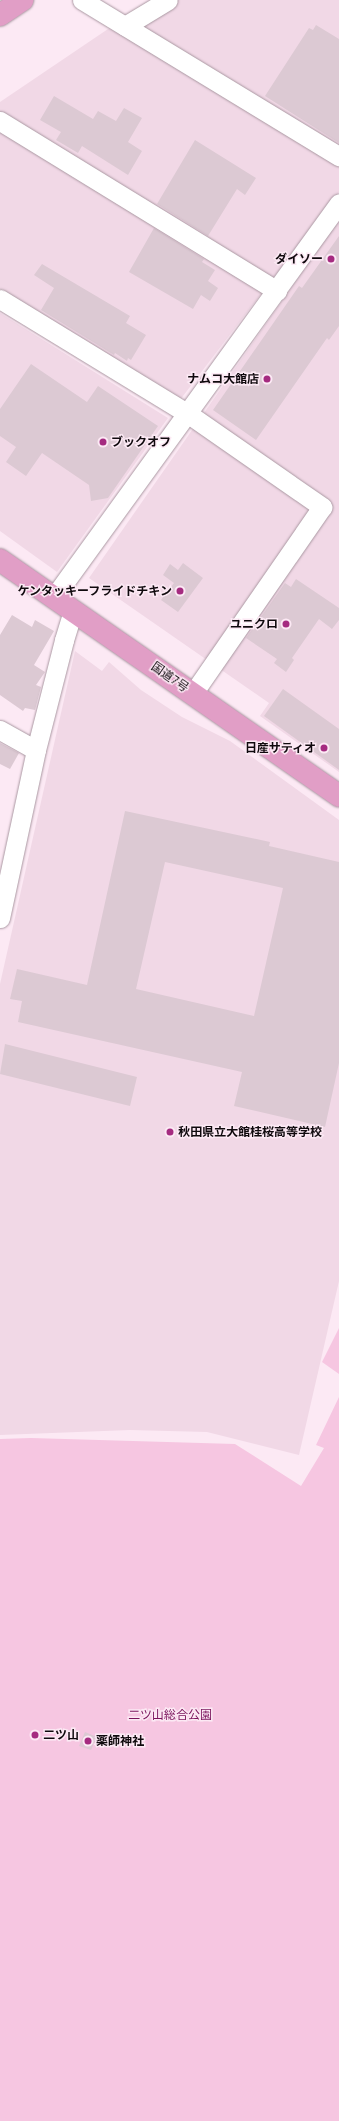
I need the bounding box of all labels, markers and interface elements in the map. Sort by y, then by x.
place label: ダイソー [275,252,323,266]
marker: ダイソー [326,254,336,264]
place label: ナムコ大館店 [187,372,259,386]
marker: ナムコ大館店 [262,374,272,384]
place label: ブックオフ [111,435,171,449]
marker: ブックオフ [98,437,108,447]
place label: ケンタッキーフライドチキン [16,584,172,598]
marker: ケンタッキーフライドチキン [175,586,185,596]
place label: ユニクロ [230,617,278,631]
marker: ユニクロ [281,619,291,629]
street label: 国道7号 [149,659,191,695]
place label: 日産サティオ [244,741,316,755]
marker: 日産サティオ [319,743,329,753]
place label: 秋田県立大館桂桜高等学校 [178,1125,322,1139]
marker: 秋田県立大館桂桜高等学校 [165,1127,175,1137]
park label: 二ツ山総合公園 [128,1708,212,1722]
place label: 二ツ山 [43,1728,79,1742]
marker: 二ツ山 [30,1730,40,1740]
place label: 薬師神社 [96,1734,144,1748]
marker: 薬師神社 [83,1736,93,1746]

